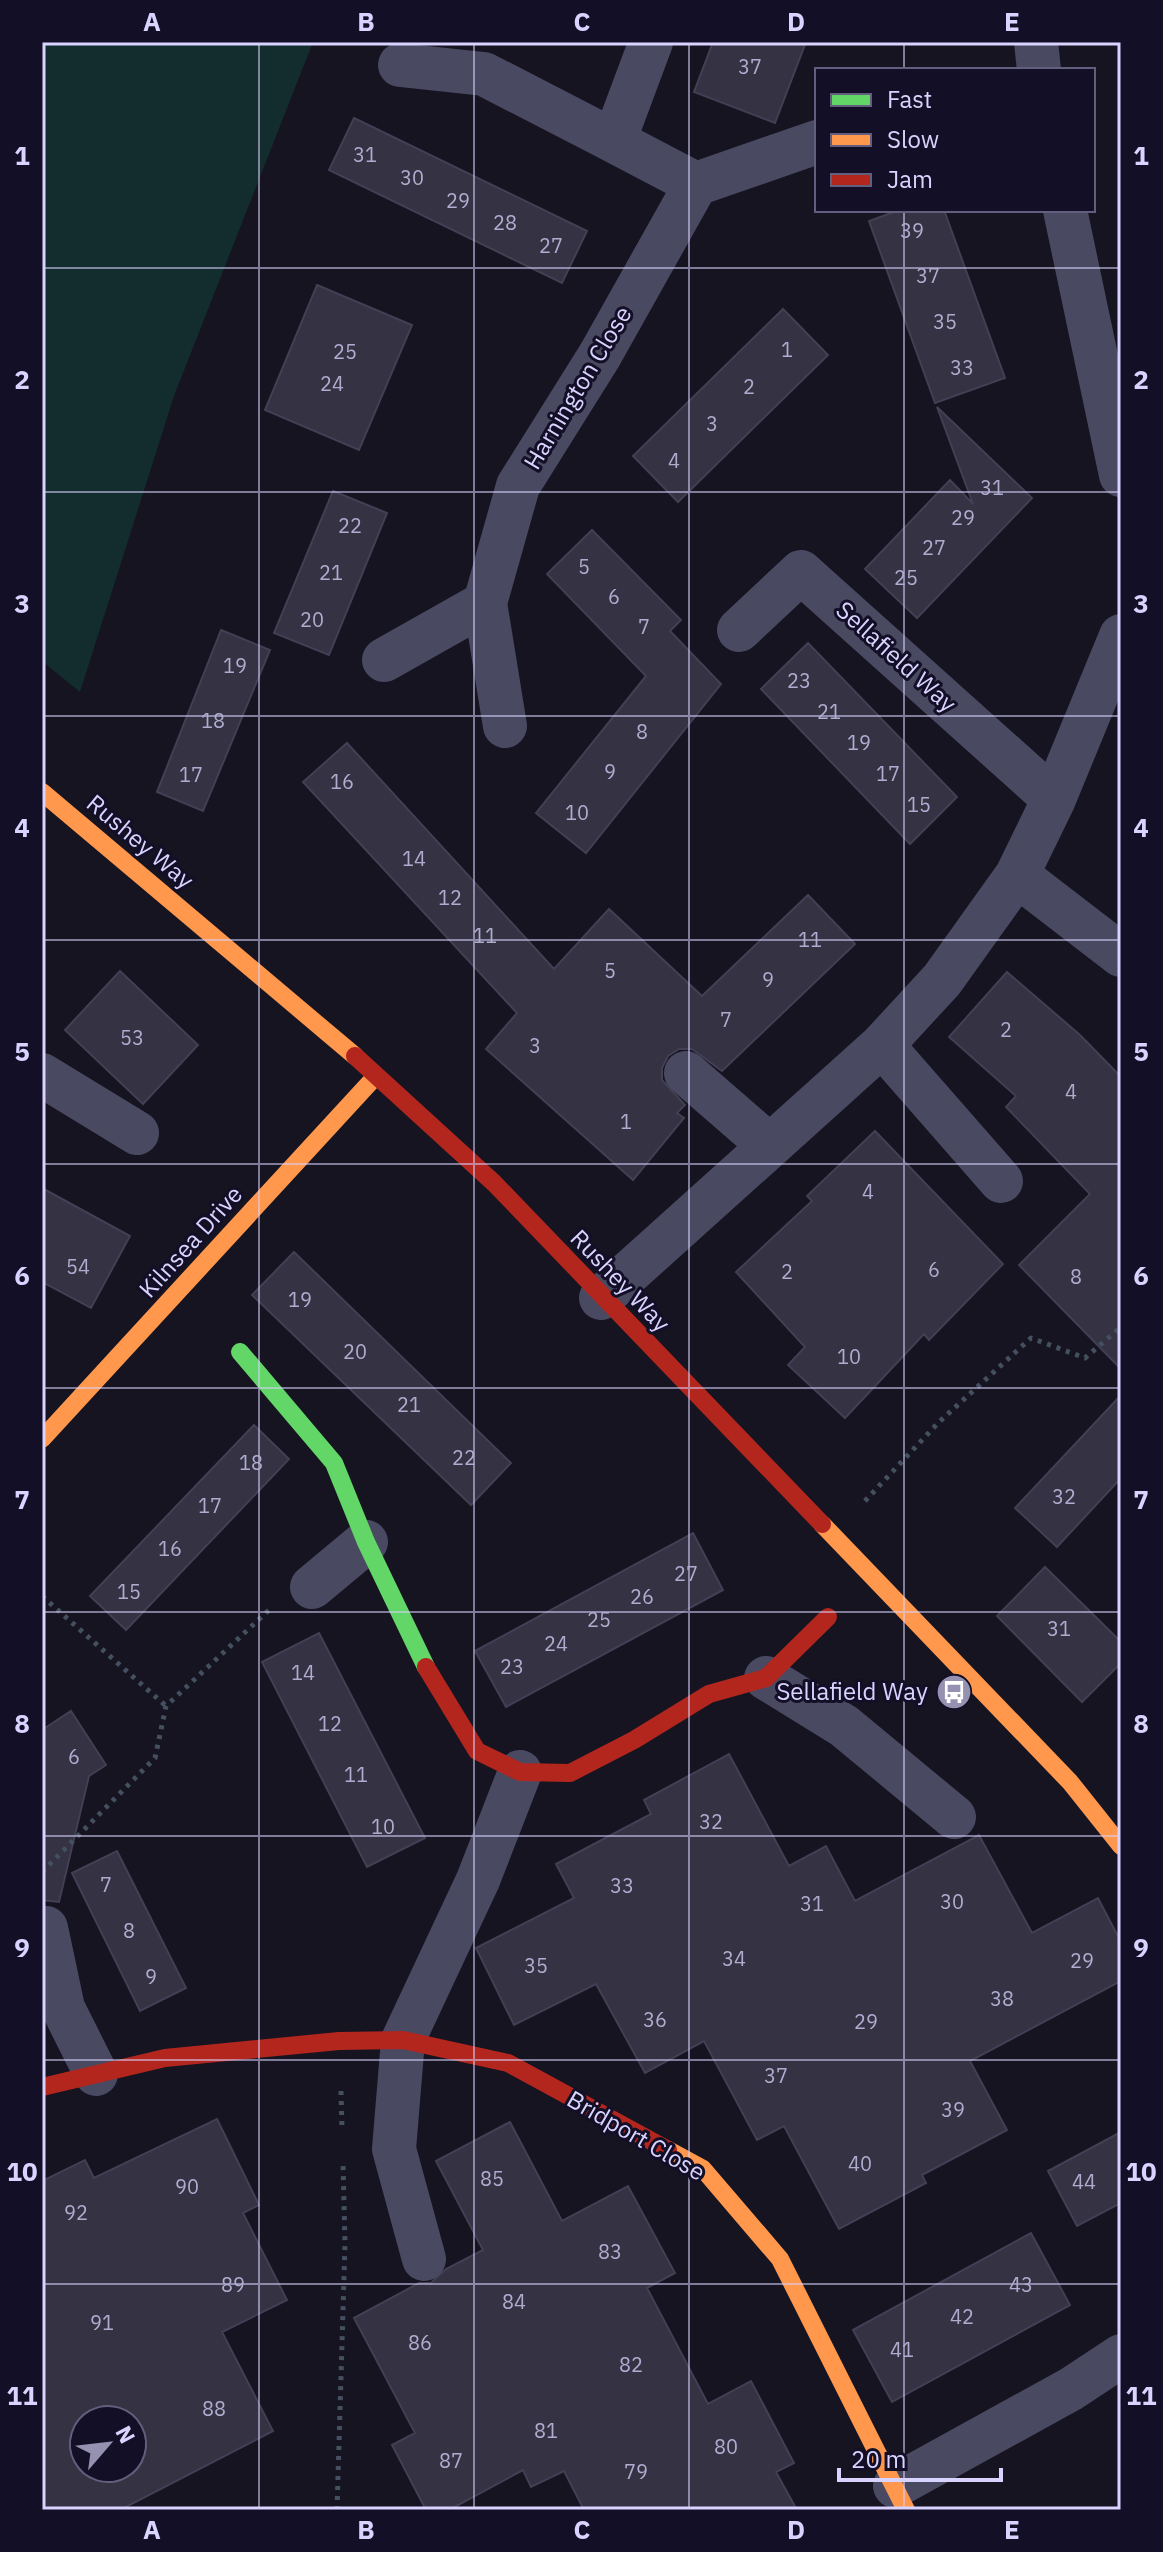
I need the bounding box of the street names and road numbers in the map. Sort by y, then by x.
street label: Harnington Close [516,300,639,475]
street label: Sellafield Way [830,594,964,719]
street label: Rushey Way [80,787,201,896]
street label: Kilnsea Drive [131,1178,249,1304]
street label: Rushey Way [564,1222,678,1338]
street label: Bridport Close [562,2083,711,2188]

